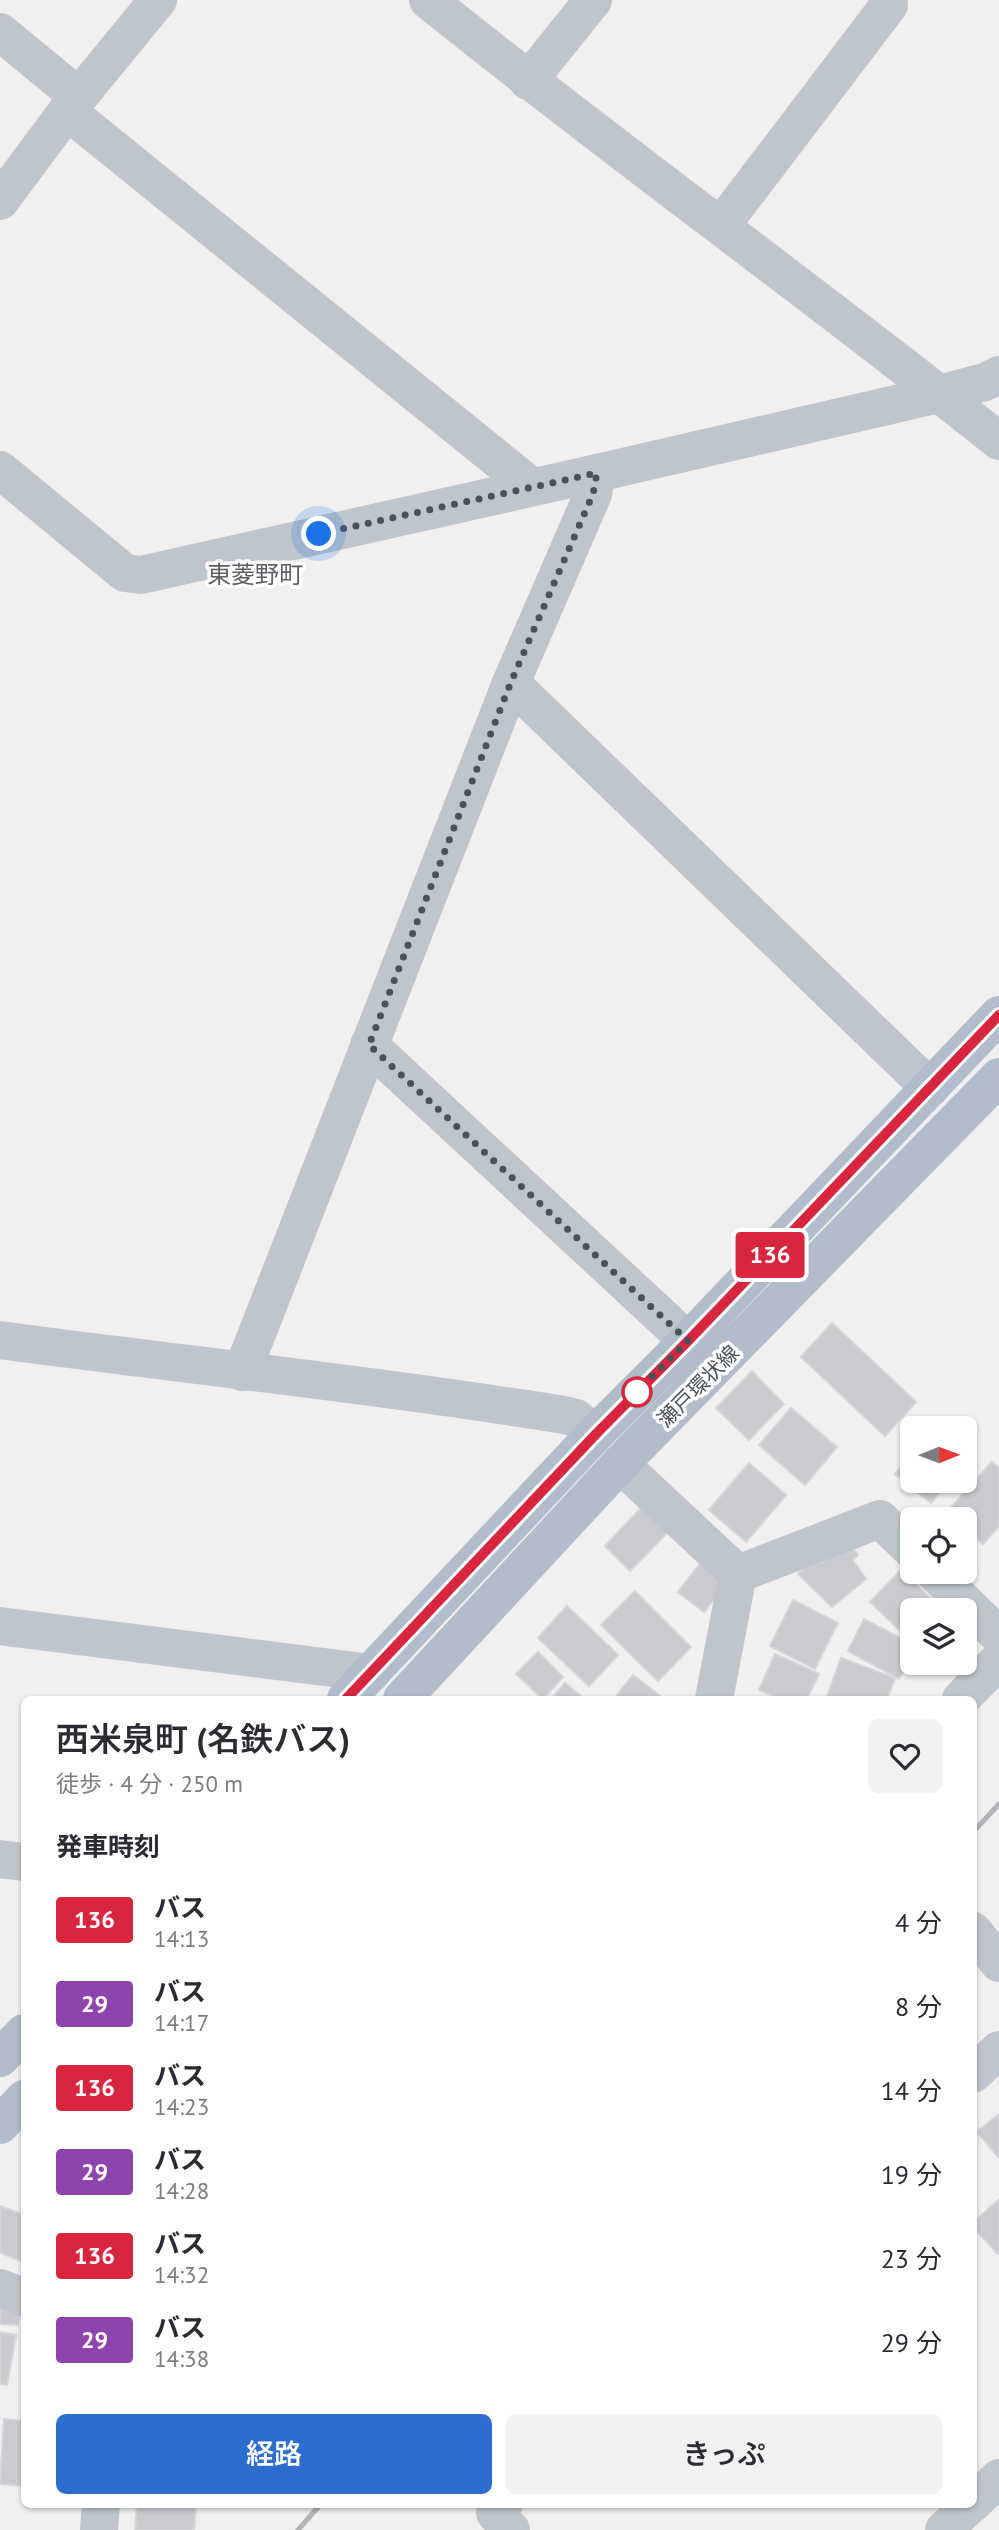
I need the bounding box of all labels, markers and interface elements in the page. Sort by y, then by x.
your location [301,516,336,551]
district label: 東菱野町 [207,559,303,590]
line badge: 136 [730,1232,810,1278]
text: 136 [750,1239,790,1270]
street label: 瀬戸環状線 [651,1339,745,1433]
unlabelled marker [622,1377,652,1407]
north arrow [900,1416,976,1493]
map controls [900,1416,977,1675]
button: locate [900,1507,977,1584]
button: layers [900,1598,977,1675]
text: 西米泉町 (名鉄バス) [56,1717,350,1760]
button: heart [868,1719,942,1793]
text: 徒歩 · 4 分 · 250 m [56,1769,243,1798]
text: 発車時刻 [56,1830,160,1863]
text: バス [154,1891,206,1924]
text: 136 [74,1904,115,1935]
text: 4 分 [895,1906,942,1939]
text: 14:13 [154,1924,209,1953]
text: バス [154,1975,206,2008]
text: 29 [81,1988,108,2019]
text: 8 分 [895,1990,942,2023]
text: 14:17 [154,2008,209,2037]
text: バス [154,2059,206,2092]
text: 136 [74,2072,115,2103]
text: 14 分 [881,2074,942,2107]
text: 14:23 [154,2092,209,2121]
text: バス [154,2143,206,2176]
text: 29 [81,2156,108,2187]
text: 19 分 [881,2158,942,2191]
text: 14:28 [154,2176,209,2205]
text: バス [154,2227,206,2260]
text: 136 [74,2240,115,2271]
text: 23 分 [881,2242,942,2275]
text: 14:32 [154,2260,209,2289]
text: バス [154,2311,206,2344]
text: 29 [81,2324,108,2355]
text: 29 分 [881,2326,942,2359]
text: 14:38 [154,2344,209,2373]
button: 経路 [56,2414,492,2494]
button: きっぷ [506,2414,942,2494]

